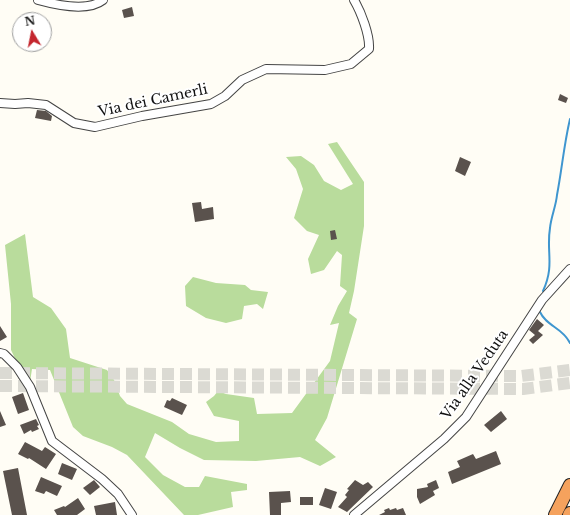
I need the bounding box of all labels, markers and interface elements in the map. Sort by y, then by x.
north arrow [12,12,52,52]
text: N [24,13,36,29]
street label: Via dei Camerli [97,81,209,121]
street label: Via alla Veduta [438,327,512,423]

